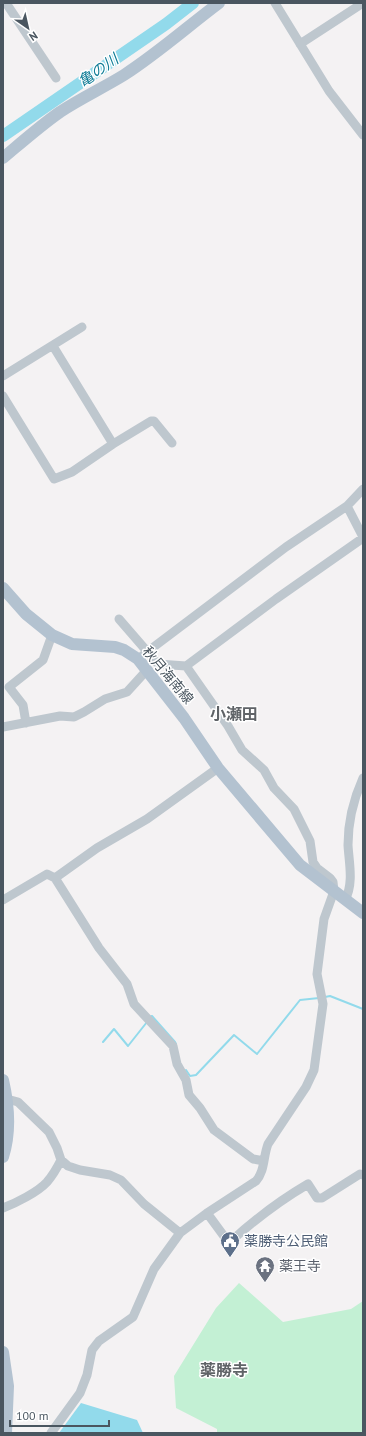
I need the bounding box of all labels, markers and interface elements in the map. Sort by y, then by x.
north arrow [8,8,48,48]
text: N [27,28,41,44]
water label: 亀の川 [74,48,124,91]
street label: 秋月海南線 [139,642,197,708]
district label: 小瀬田 [210,704,258,724]
public building icon: 薬勝寺公民館 [219,1230,241,1258]
place label: 薬勝寺公民館 [244,1232,328,1250]
temple icon: 薬王寺 [254,1255,276,1283]
place label: 薬王寺 [279,1257,321,1275]
district label: 薬勝寺 [200,1360,248,1380]
scale bar [10,1402,109,1428]
text: 100 m [16,1408,49,1423]

